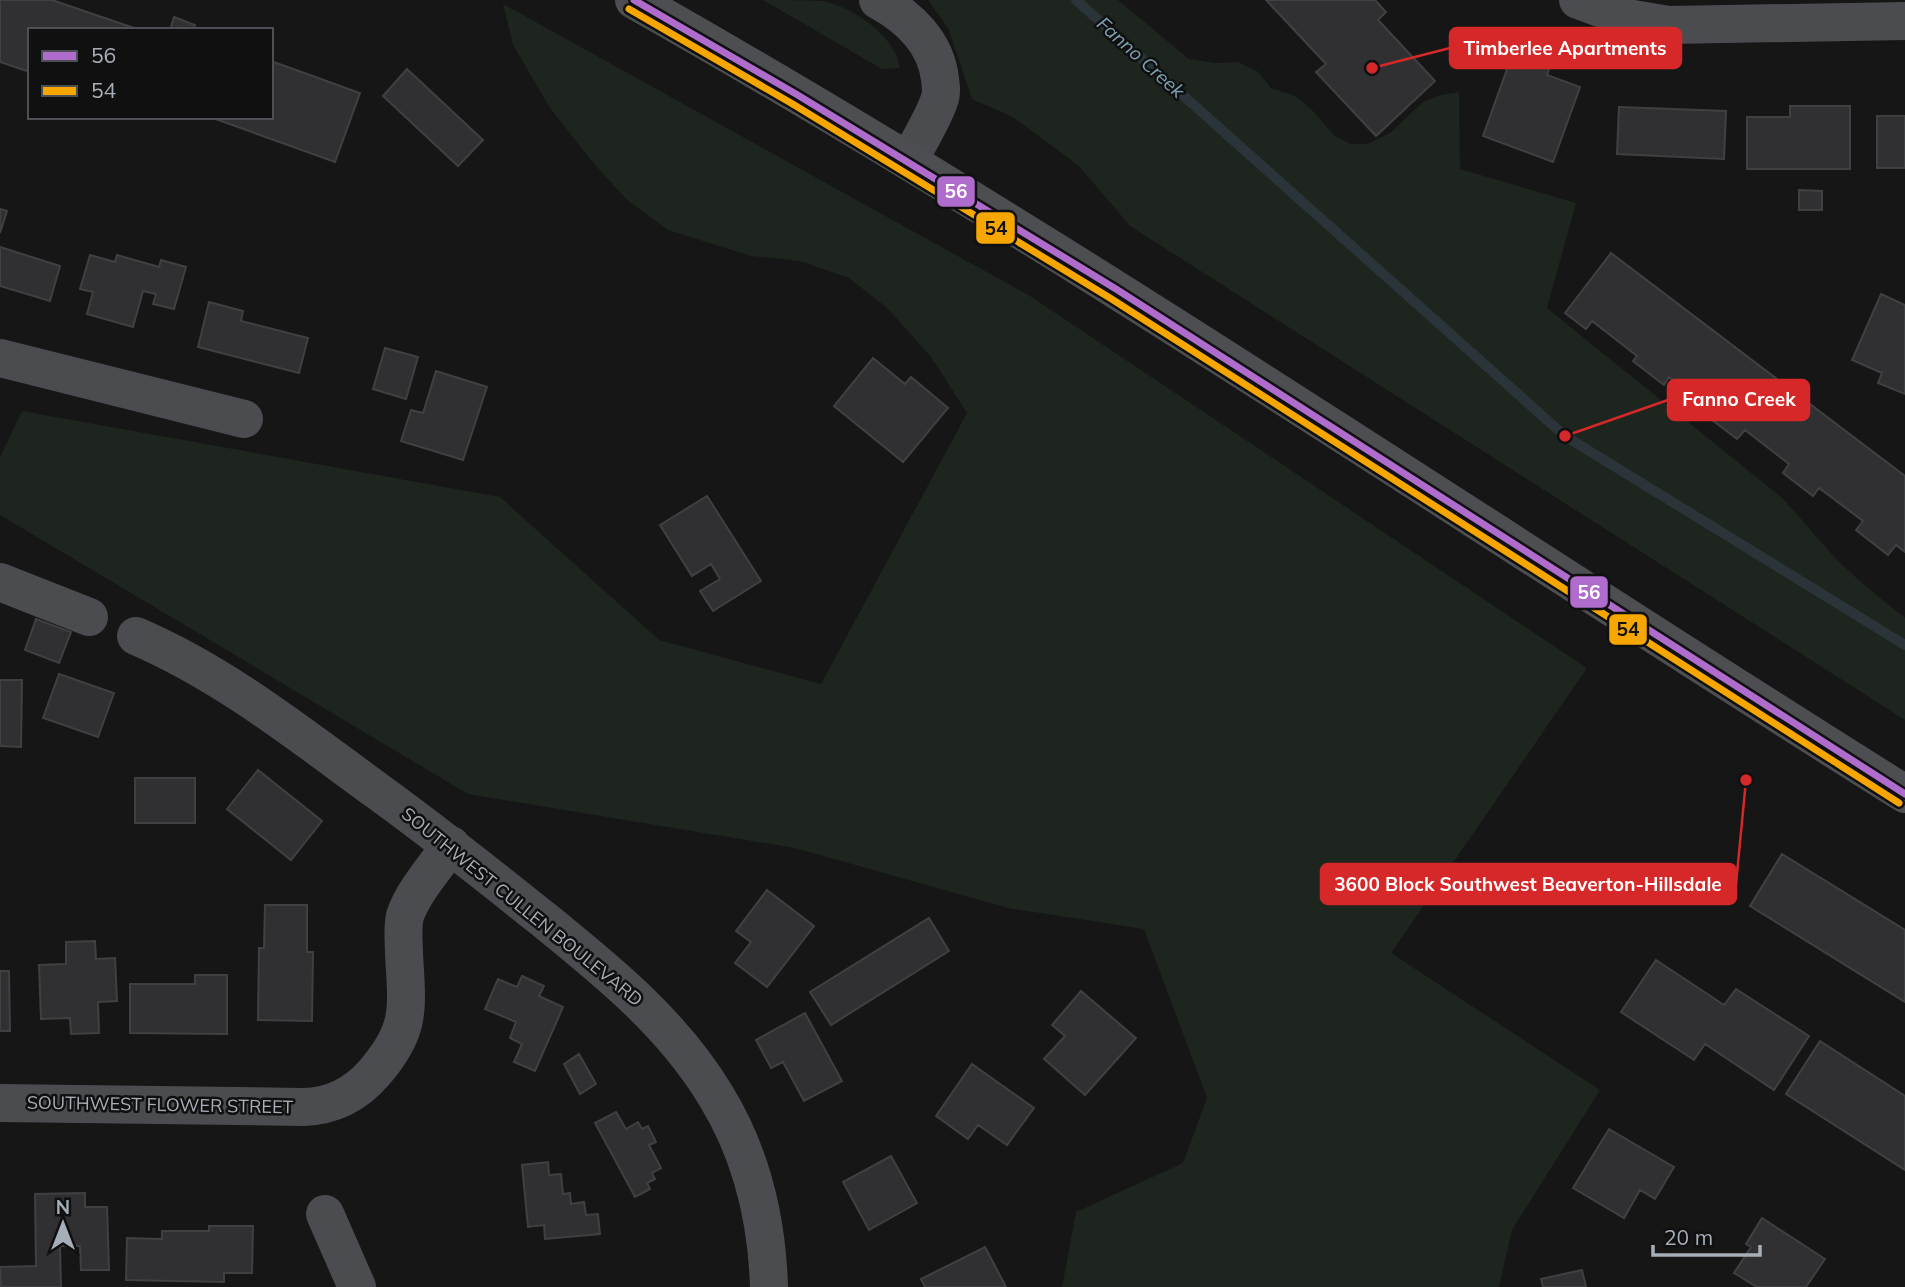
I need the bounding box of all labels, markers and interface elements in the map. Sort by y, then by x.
water label: Fanno Creek [1092,11,1191,104]
legend [28,28,273,119]
callout: Timberlee Apartments [1450,28,1681,68]
text: Timberlee Apartments [1463,36,1667,60]
text: 56 [91,42,116,68]
text: 54 [91,77,117,103]
line badge: 56 [936,175,976,208]
text: 56 [945,179,967,203]
line badge: 54 [975,211,1016,245]
text: 54 [985,216,1008,240]
callout: Fanno Creek [1668,380,1809,420]
text: Fanno Creek [1682,387,1796,411]
line badge: 56 [1569,575,1609,609]
text: 56 [1578,580,1600,604]
line badge: 54 [1608,613,1648,646]
text: 54 [1617,617,1640,641]
street label: SOUTHWEST CULLEN BOULEVARD [397,802,648,1011]
callout: 3600 Block Southwest Beaverton-Hillsdale [1321,864,1736,904]
text: 3600 Block Southwest Beaverton-Hillsdale [1334,872,1722,896]
street label: SOUTHWEST FLOWER STREET [27,1091,294,1118]
north arrow [28,1189,98,1259]
text: N [56,1195,70,1219]
scale bar [1653,1214,1760,1258]
text: 20 m [1664,1224,1713,1250]

